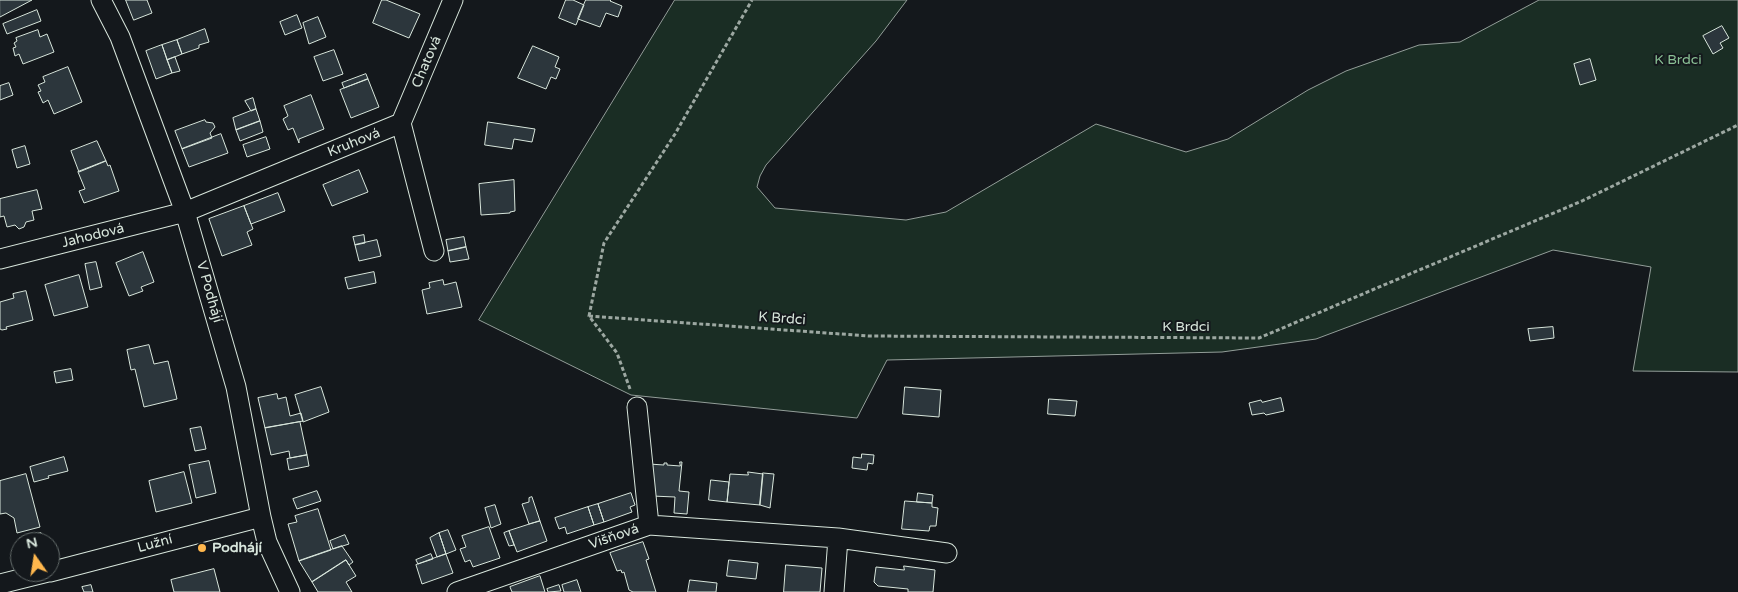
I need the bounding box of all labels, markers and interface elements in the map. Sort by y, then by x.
street label: Chatová [409,33,445,91]
park label: K Brdci [1654,52,1702,68]
street label: Kruhová [325,125,383,161]
street label: Jahodová [60,220,126,252]
street label: V Podhájí [192,259,226,325]
street label: K Brdci [758,309,806,329]
street label: K Brdci [1162,319,1210,335]
street label: Višňová [587,521,641,553]
street label: Lužní [136,531,174,557]
north arrow [10,532,60,582]
text: N [24,533,39,552]
place label: Podhájí [212,540,262,556]
marker: Podhájí [196,542,208,554]

